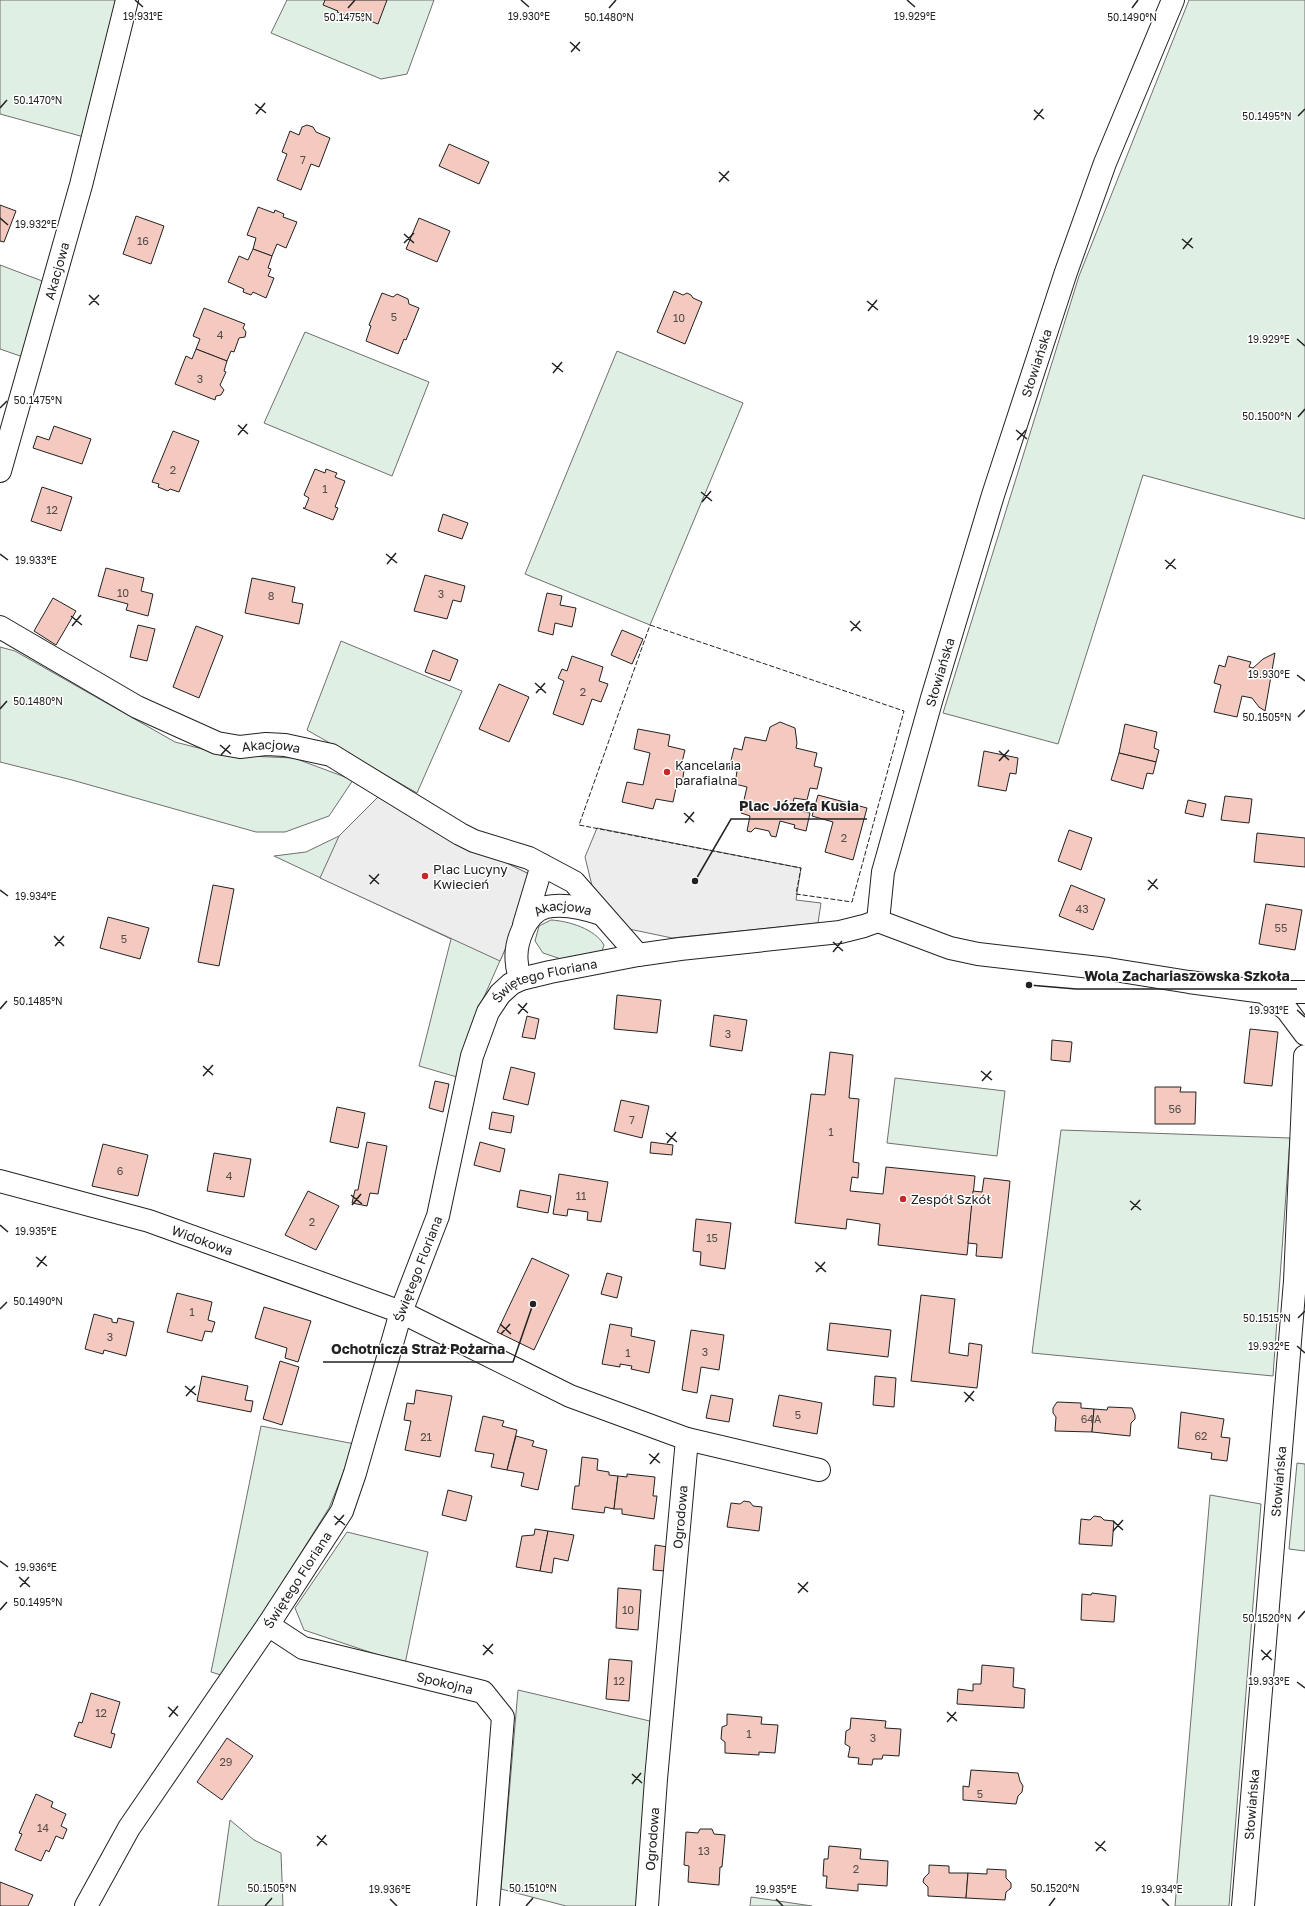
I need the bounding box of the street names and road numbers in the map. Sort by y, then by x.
street label: Akacjowa [41,240,72,302]
street label: Słowiańska [1018,327,1055,399]
street label: Słowiańska [922,636,958,708]
street label: Akacjowa [241,736,302,756]
street label: Akacjowa [530,898,594,919]
street label: Świętego Floriana [488,955,598,1006]
street label: Świętego Floriana [391,1213,445,1324]
street label: Widokowa [169,1222,235,1259]
street label: Słowiańska [1267,1445,1289,1518]
street label: Ogrodowa [669,1485,691,1549]
street label: Świętego Floriana [260,1528,335,1631]
street label: Spokojna [415,1668,475,1697]
street label: Słowiańska [1241,1768,1262,1840]
street label: Ogrodowa [642,1807,662,1871]

